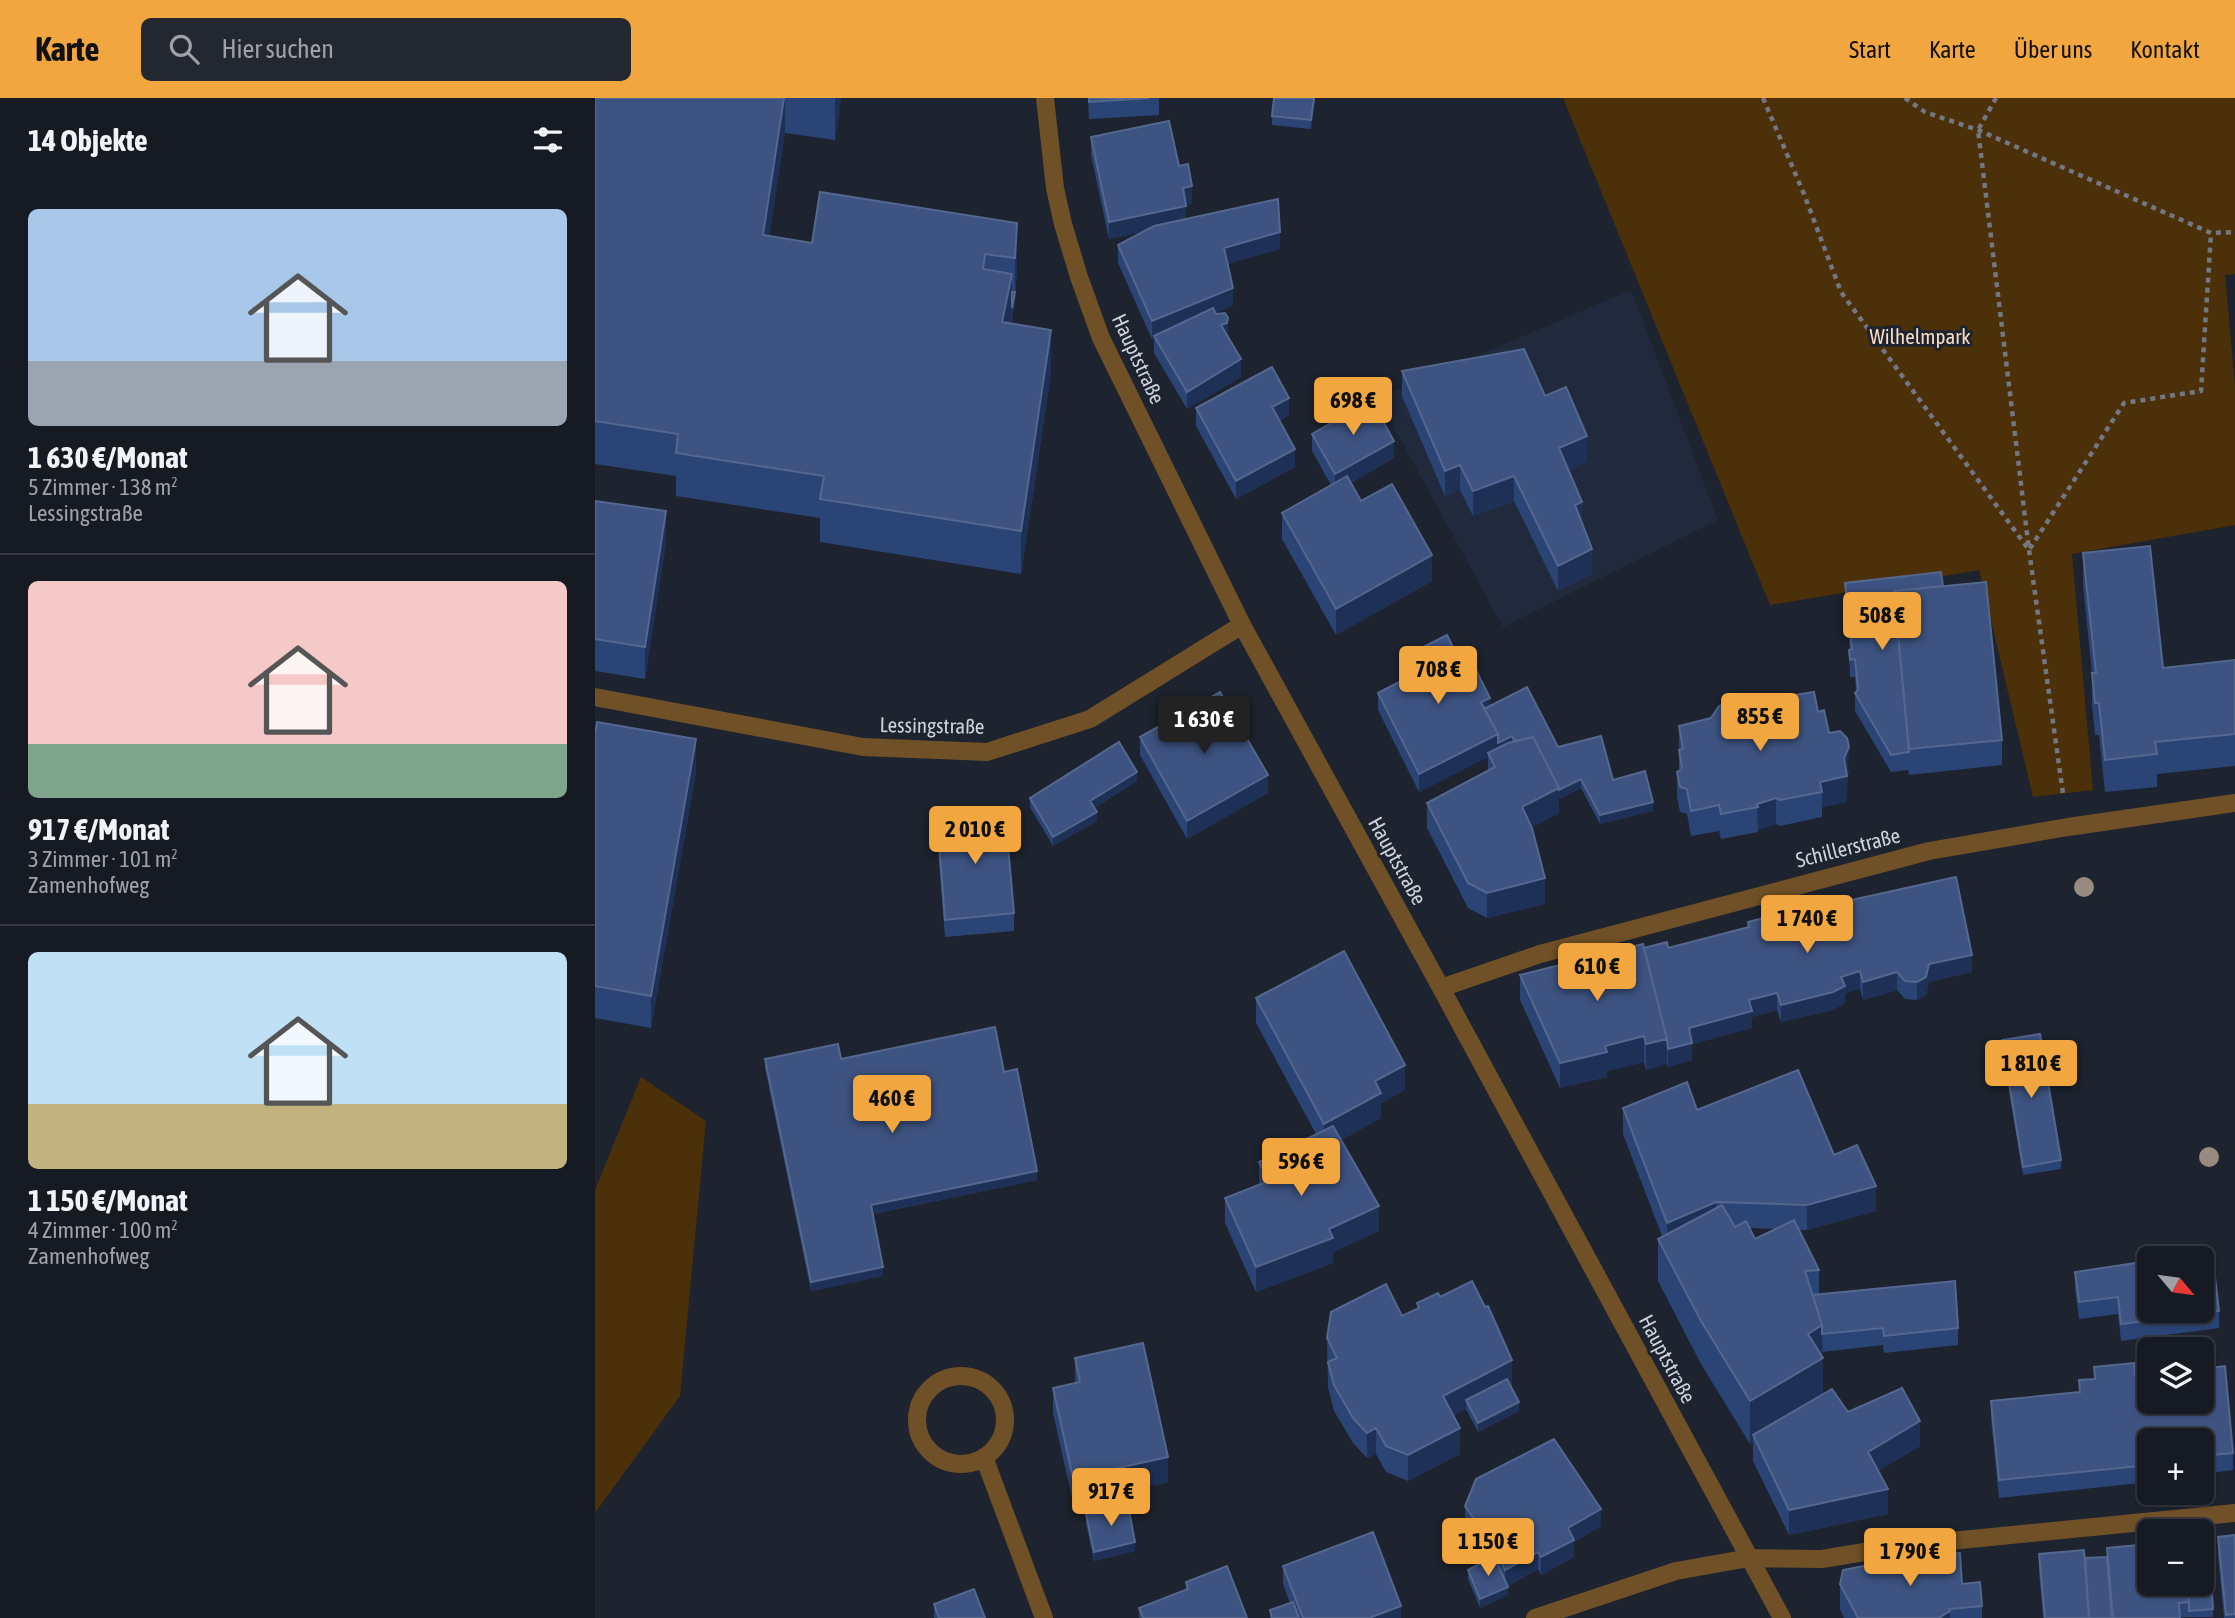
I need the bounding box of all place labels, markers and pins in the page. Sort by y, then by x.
pin: 698 € [1304,378,1402,437]
pin: 508 € [1833,592,1931,652]
pin: 708 € [1389,646,1487,706]
pin: 855 € [1711,694,1809,753]
pin: 1 630 € [1139,696,1269,756]
pin: 2 010 € [910,806,1040,866]
pin: 1 740 € [1742,896,1872,955]
pin: 610 € [1548,944,1646,1003]
pin: 1 810 € [1966,1040,2096,1100]
pin: 460 € [843,1076,941,1135]
pin: 596 € [1252,1138,1350,1198]
pin: 917 € [1062,1468,1160,1528]
pin: 1 150 € [1423,1518,1553,1578]
pin: 1 790 € [1845,1528,1975,1588]

